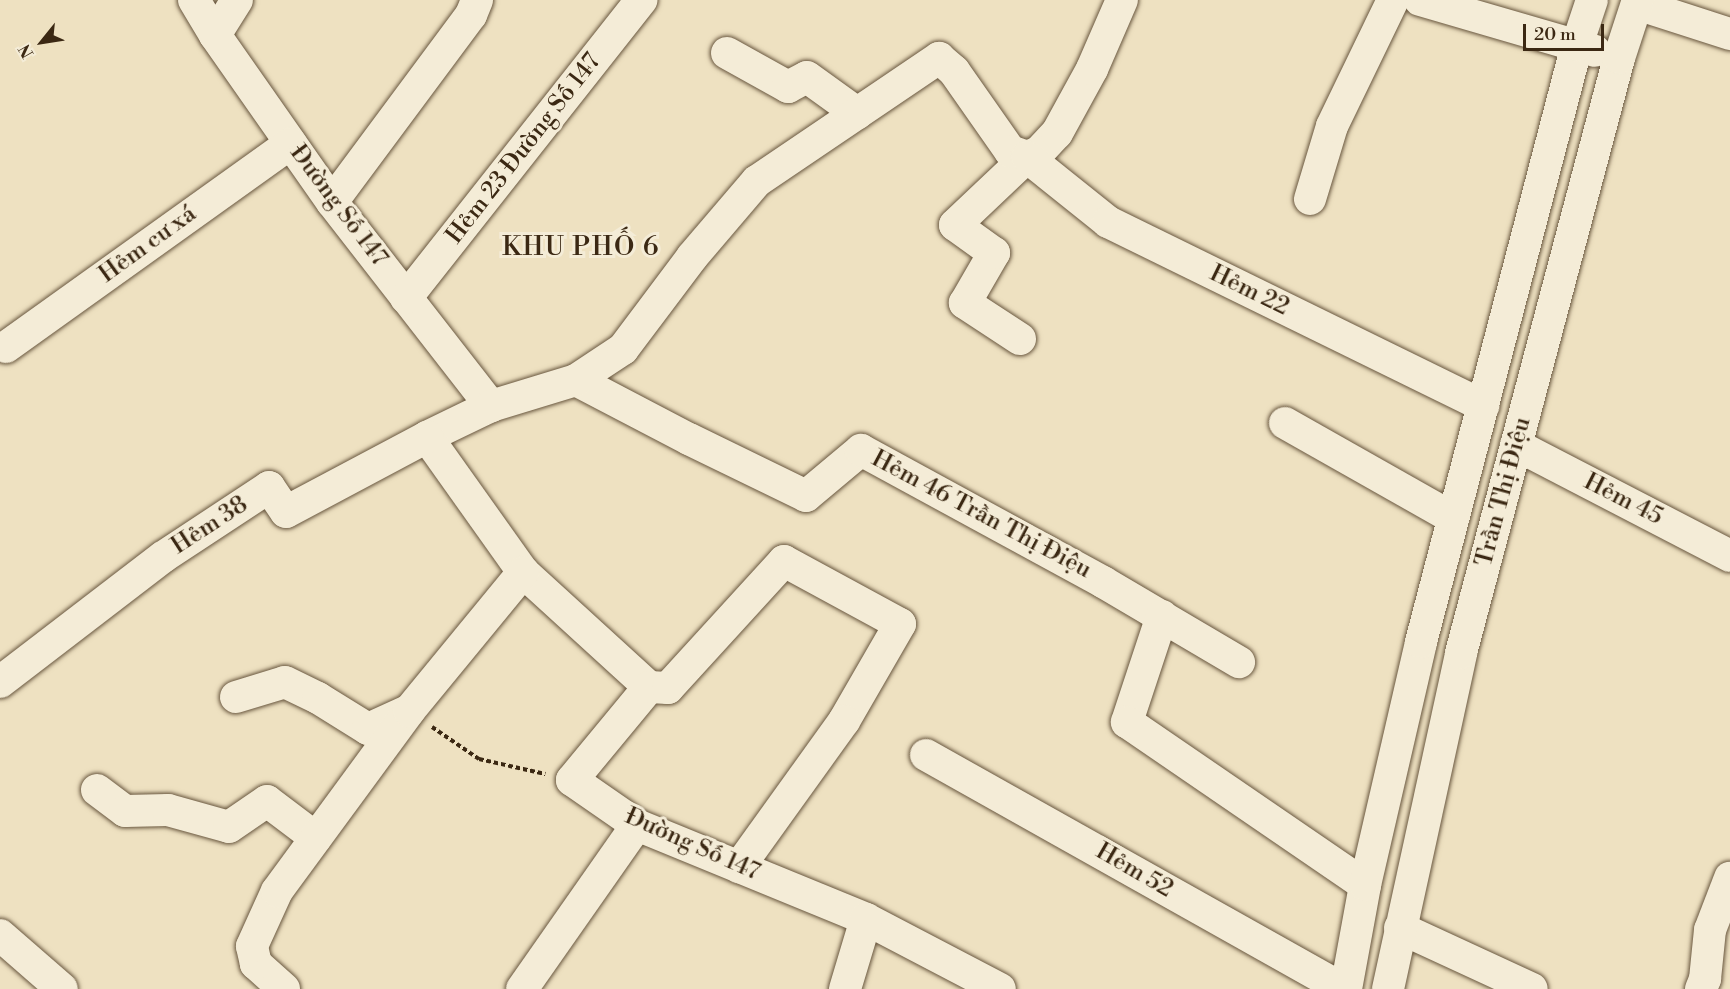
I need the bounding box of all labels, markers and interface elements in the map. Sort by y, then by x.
north arrow [12,12,72,72]
scale bar [1526,12,1607,50]
text: 20 m [1534,23,1576,46]
text: N [15,41,38,61]
street label: Hẻm 23 Đường Số 147 [441,48,607,250]
street label: Đường Số 147 [283,140,393,272]
street label: Hẻm cư xá [94,200,202,290]
district label: KHU PHỐ 6 [502,232,660,264]
street label: Hẻm 22 [1205,259,1293,323]
street label: Trần Thị Điệu [1470,414,1538,570]
street label: Hẻm 46 Trần Thị Điệu [866,445,1096,585]
street label: Hẻm 45 [1579,468,1667,532]
street label: Hẻm 38 [166,491,254,561]
street label: Đường Số 147 [620,802,764,888]
street label: Hẻm 52 [1090,837,1178,905]

